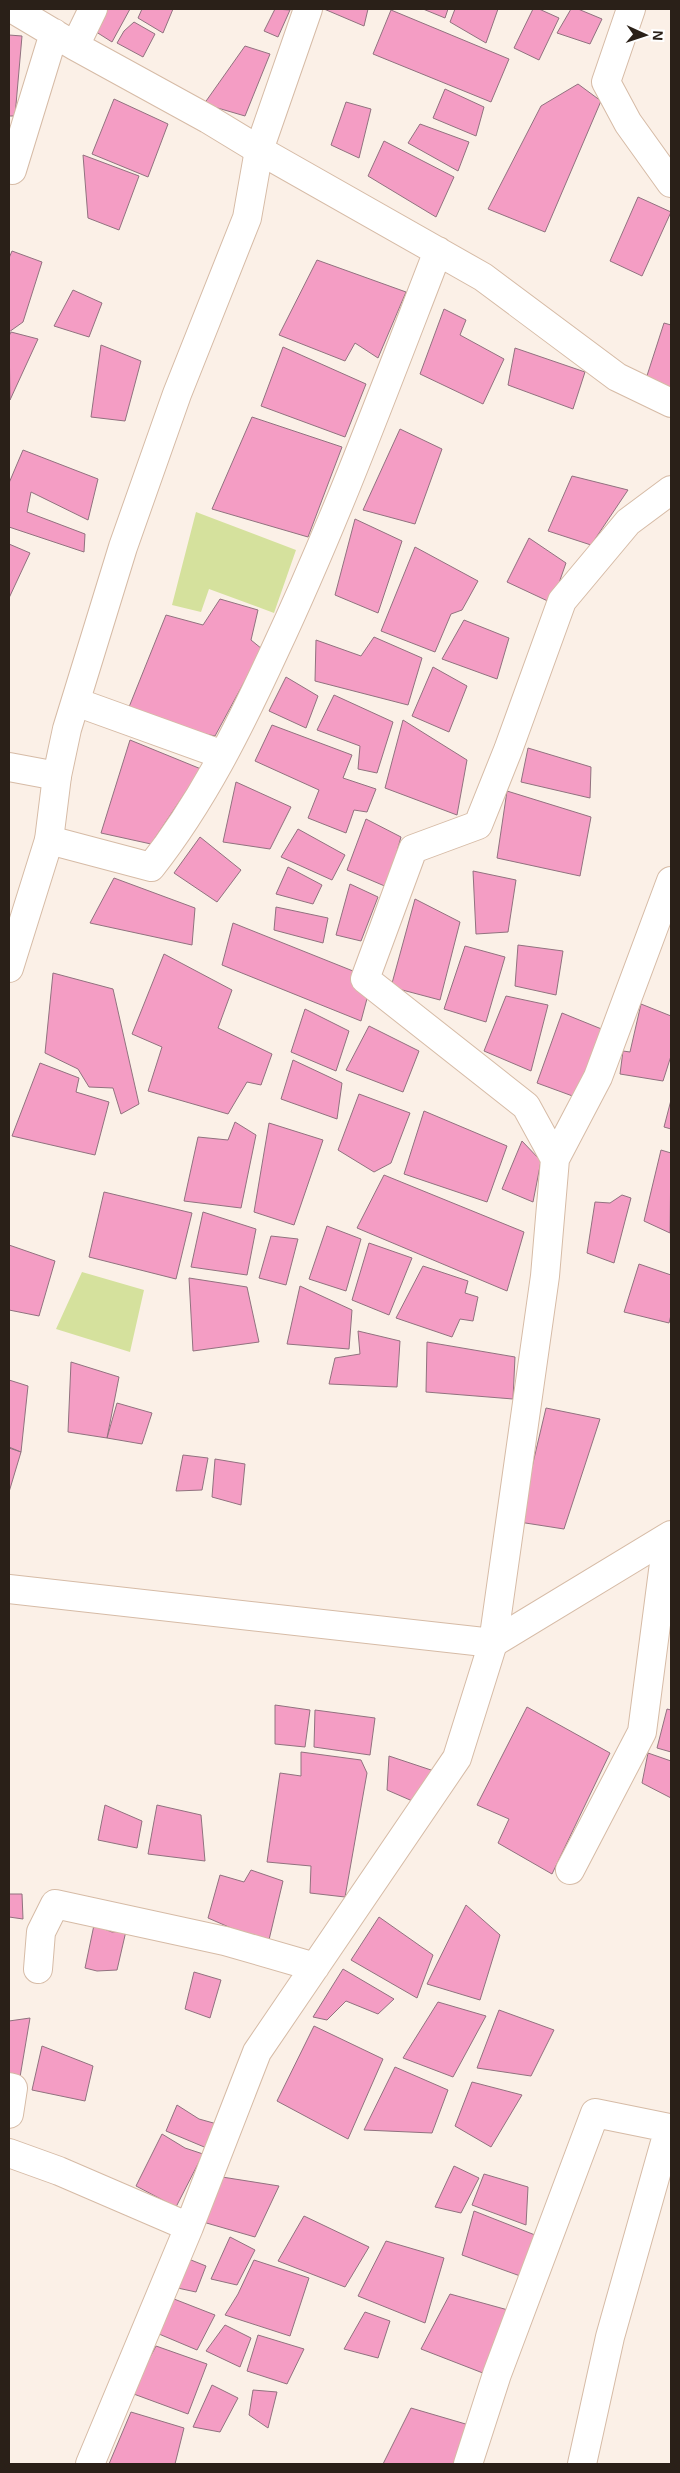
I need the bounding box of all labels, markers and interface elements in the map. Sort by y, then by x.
north arrow [620,10,670,60]
text: N [650,30,666,41]

